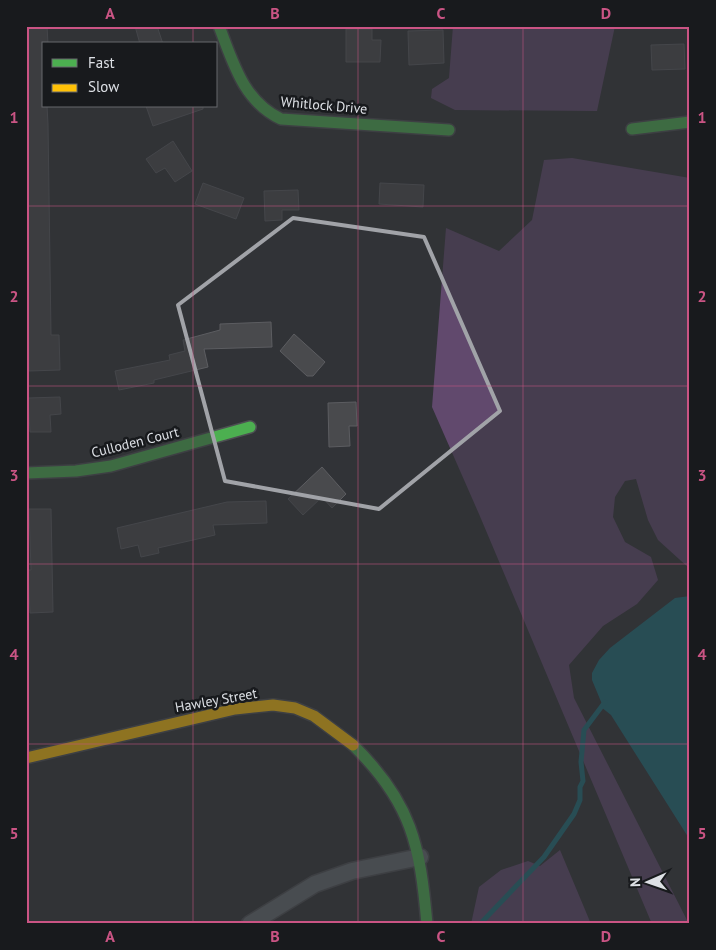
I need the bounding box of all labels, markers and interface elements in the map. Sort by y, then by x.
text: A [105,3,115,23]
text: B [270,3,280,23]
text: C [437,3,446,23]
text: D [601,3,611,23]
legend [42,42,218,108]
text: Fast [88,53,115,72]
text: Slow [88,77,119,96]
street label: Whitlock Drive [280,92,368,118]
text: 1 [9,107,19,127]
text: 1 [697,107,707,127]
text: 2 [9,286,19,306]
text: 2 [697,286,707,306]
street label: Culloden Court [89,422,181,462]
text: 3 [9,465,19,485]
text: 3 [697,465,707,485]
text: 4 [9,644,19,664]
text: 4 [697,644,707,664]
street label: Hawley Street [174,684,259,716]
text: 5 [9,823,19,843]
text: 5 [697,823,707,843]
north arrow [624,858,674,908]
text: N [626,878,644,887]
text: A [105,926,115,946]
text: B [270,926,280,946]
text: C [437,926,446,946]
text: D [601,926,611,946]

